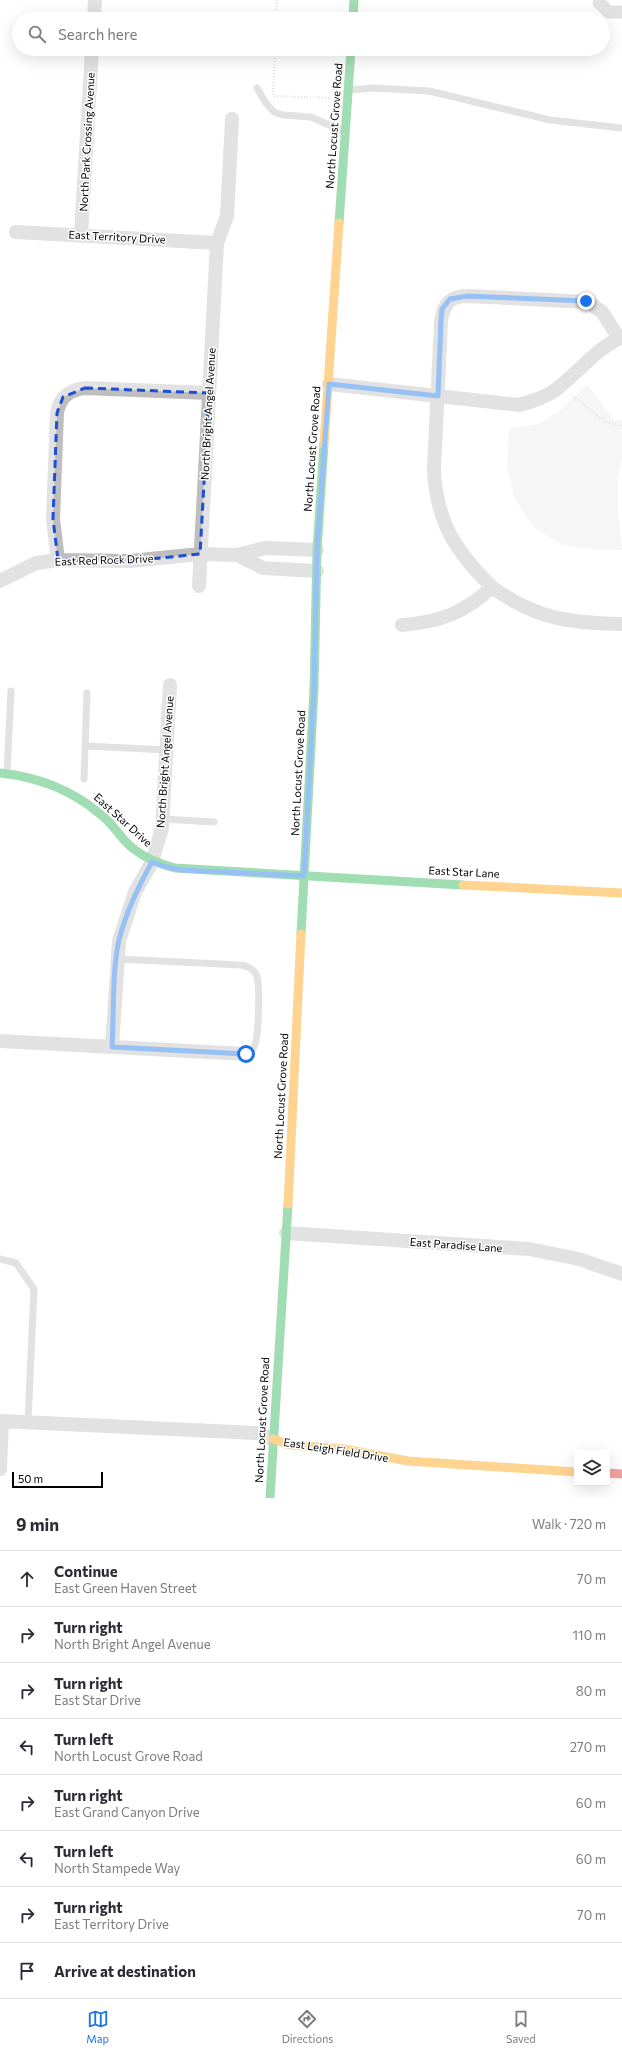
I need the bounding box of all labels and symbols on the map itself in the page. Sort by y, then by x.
street label: North Locust Grove Road [323,63,344,189]
street label: North Park Crossing Avenue [76,72,97,212]
street label: East Territory Drive [68,227,166,246]
route end [577,292,595,310]
street label: North Bright Angel Avenue [198,347,217,480]
street label: North Locust Grove Road [301,386,322,512]
street label: East Red Rock Drive [54,551,154,568]
street label: North Bright Angel Avenue [153,695,176,829]
street label: North Locust Grove Road [288,710,307,836]
street label: East Star Drive [92,790,155,849]
street label: East Star Lane [428,863,500,880]
street label: North Locust Grove Road [271,1033,290,1159]
route start [237,1045,255,1063]
street label: East Paradise Lane [409,1235,503,1254]
street label: North Locust Grove Road [252,1357,271,1483]
street label: East Leigh Field Drive [283,1435,390,1464]
scale bar [12,1470,103,1489]

